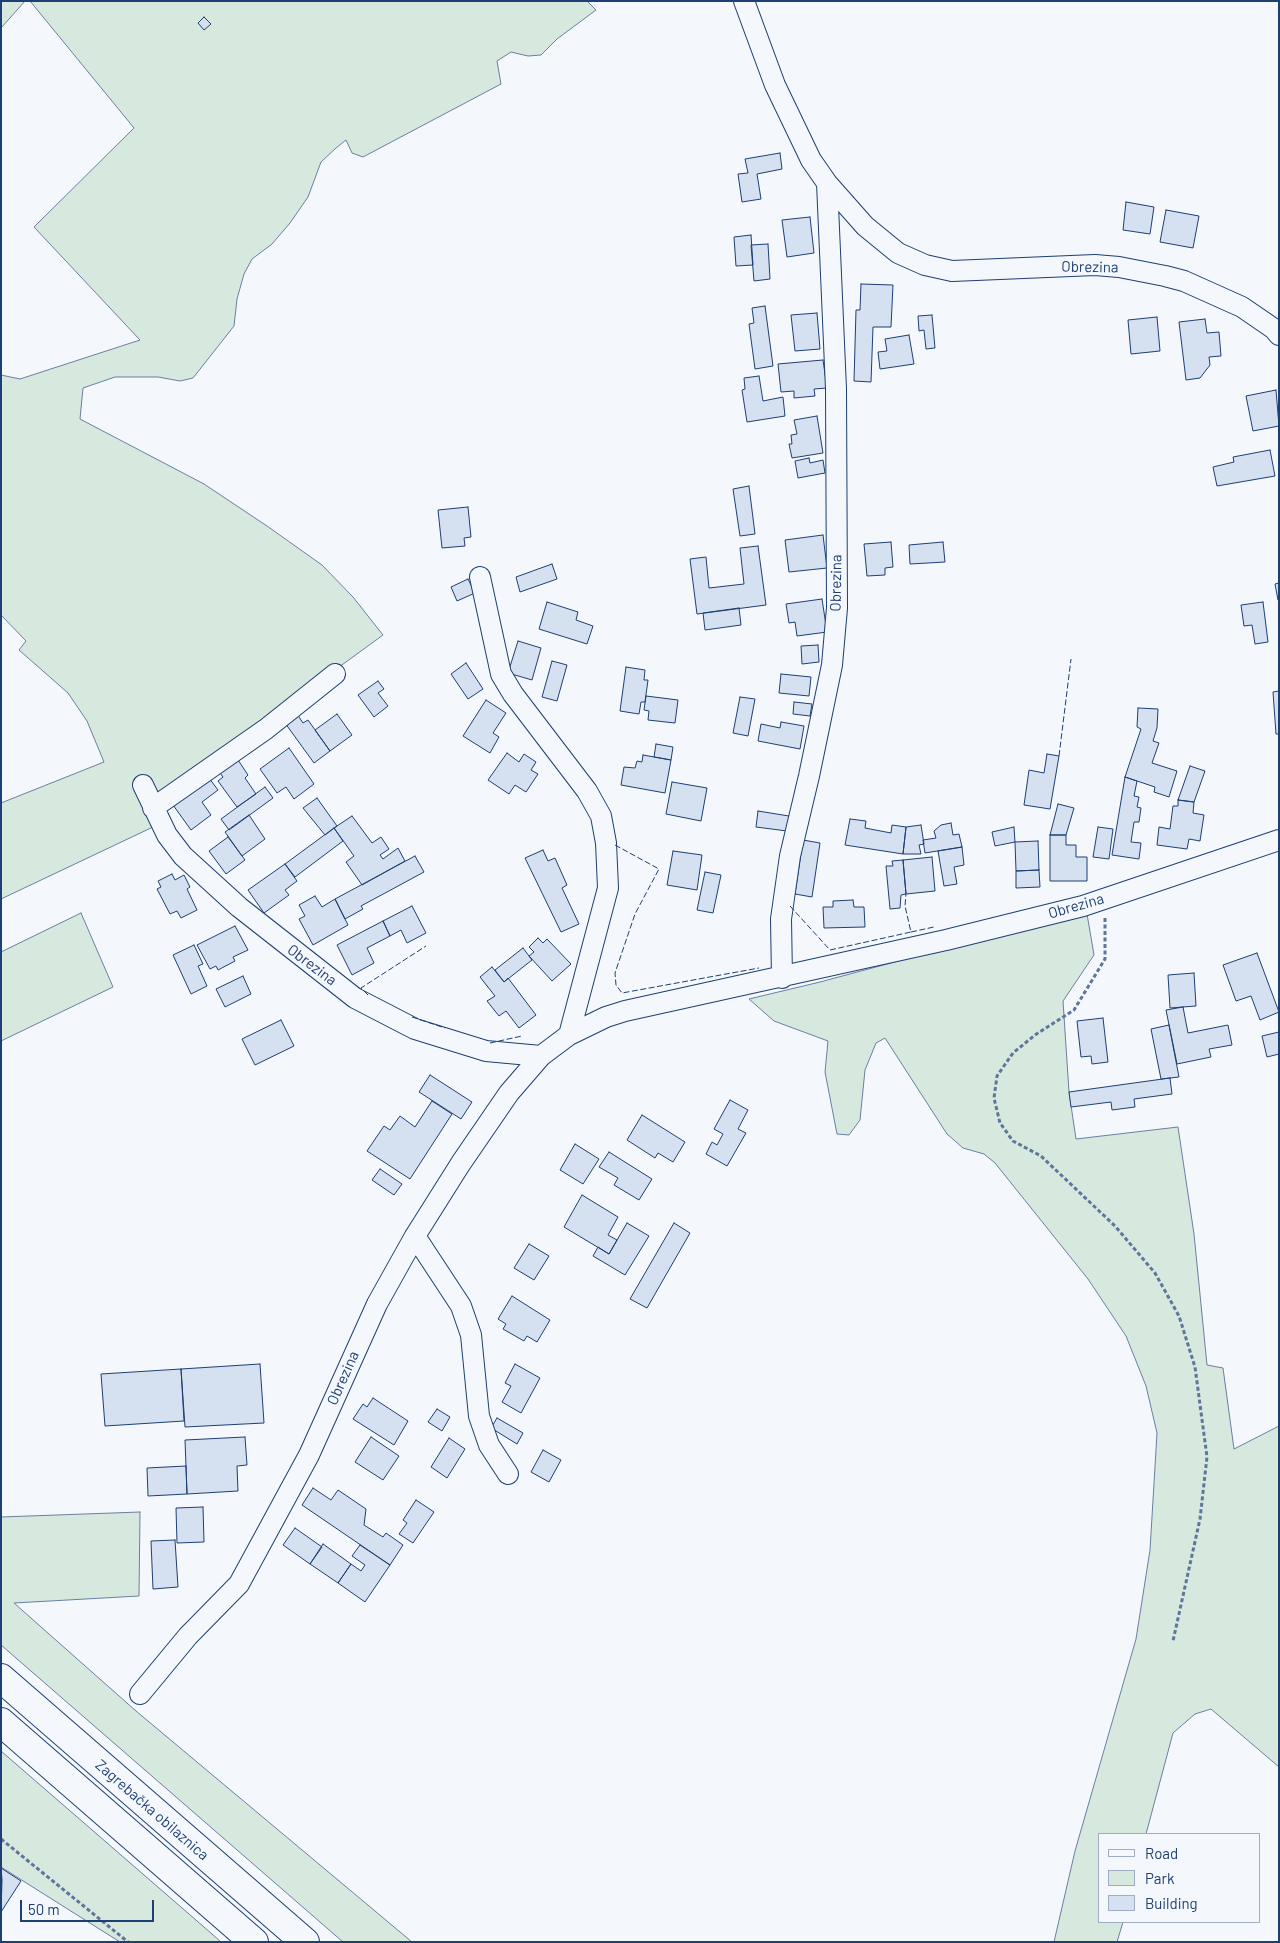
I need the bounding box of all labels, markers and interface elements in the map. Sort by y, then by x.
street label: Obrezina [1061,258,1119,276]
street label: Obrezina [827,554,845,612]
street label: Obrezina [1046,889,1106,923]
street label: Obrezina [284,941,340,989]
street label: Obrezina [323,1348,363,1408]
street label: Zagrebačka obilaznica [92,1756,212,1864]
legend [1098,1833,1260,1923]
text: Road [1145,1844,1178,1862]
text: Park [1145,1869,1174,1887]
scale bar [22,1890,156,1922]
text: Building [1145,1894,1198,1912]
text: 50 m [28,1900,60,1918]

